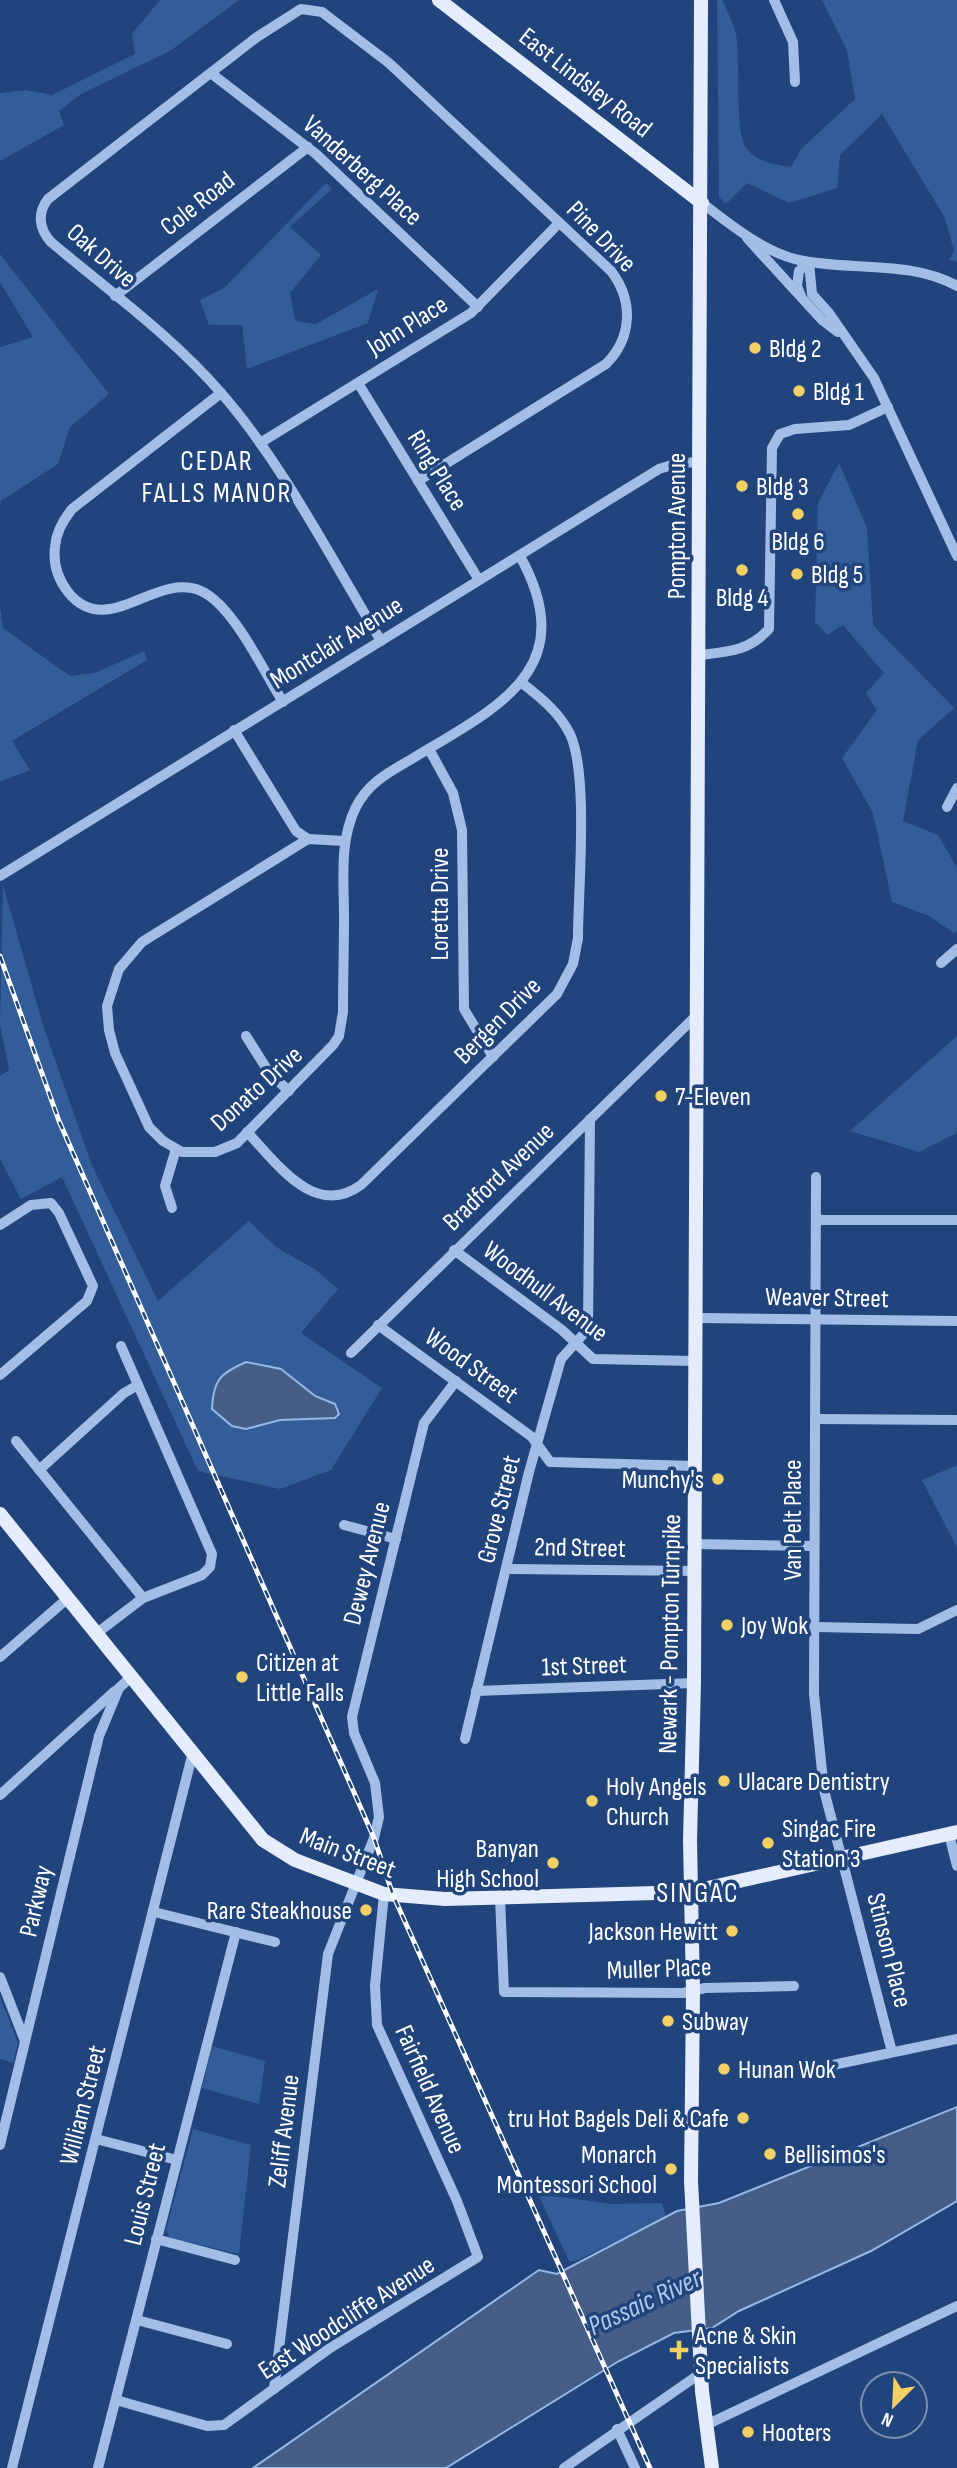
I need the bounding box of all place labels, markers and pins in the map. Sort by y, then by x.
place label: Bldg 2 [769,334,821,365]
marker: Bldg 2 [747,340,763,356]
place label: Bldg 1 [813,377,864,408]
marker: Bldg 1 [791,383,807,399]
place label: Bldg 3 [756,472,809,503]
marker: Bldg 3 [734,478,750,494]
marker: Bldg 6 [790,506,806,522]
place label: Bldg 6 [771,527,825,558]
place label: Bldg 5 [811,560,863,591]
marker: Bldg 4 [734,562,750,578]
marker: Bldg 5 [789,566,805,582]
place label: Bldg 4 [716,583,768,614]
place label: 7-Eleven [675,1082,751,1113]
marker: 7-Eleven [653,1088,669,1104]
place label: Munchy's [622,1465,704,1496]
marker: Munchy's [710,1471,726,1487]
place label: Joy Wok [740,1611,808,1642]
marker: Joy Wok [719,1617,735,1633]
place label: Citizen at Little Falls [256,1648,344,1709]
marker: Citizen at Little Falls [234,1669,250,1685]
place label: Ulacare Dentistry [738,1767,890,1798]
place label: Holy Angels Church [606,1772,707,1833]
marker: Ulacare Dentistry [716,1773,732,1789]
marker: Holy Angels Church [584,1793,600,1809]
place label: Singac Fire Station 3 [782,1814,876,1875]
place label: Banyan High School [436,1834,539,1895]
marker: Singac Fire Station 3 [760,1835,776,1851]
marker: Banyan High School [545,1855,561,1871]
place label: Rare Steakhouse [207,1896,352,1927]
marker: Rare Steakhouse [358,1902,374,1918]
place label: Jackson Hewitt [587,1917,718,1948]
marker: Jackson Hewitt [724,1923,740,1939]
place label: Subway [682,2007,749,2038]
marker: Subway [660,2013,676,2029]
place label: Hunan Wok [738,2055,836,2086]
marker: Hunan Wok [716,2061,732,2077]
place label: tru Hot Bagels Deli & Cafe [507,2104,729,2135]
marker: tru Hot Bagels Deli & Cafe [735,2110,751,2126]
place label: Monarch Montessori School [497,2140,657,2201]
place label: Bellisimos's [784,2140,885,2171]
marker: Bellisimos's [762,2146,778,2162]
marker: Monarch Montessori School [663,2161,679,2177]
place label: Acne & Skin Specialists [694,2321,797,2382]
marker: Acne & Skin Specialists [669,2340,689,2360]
place label: Hooters [762,2418,831,2449]
marker: Hooters [740,2424,756,2440]

